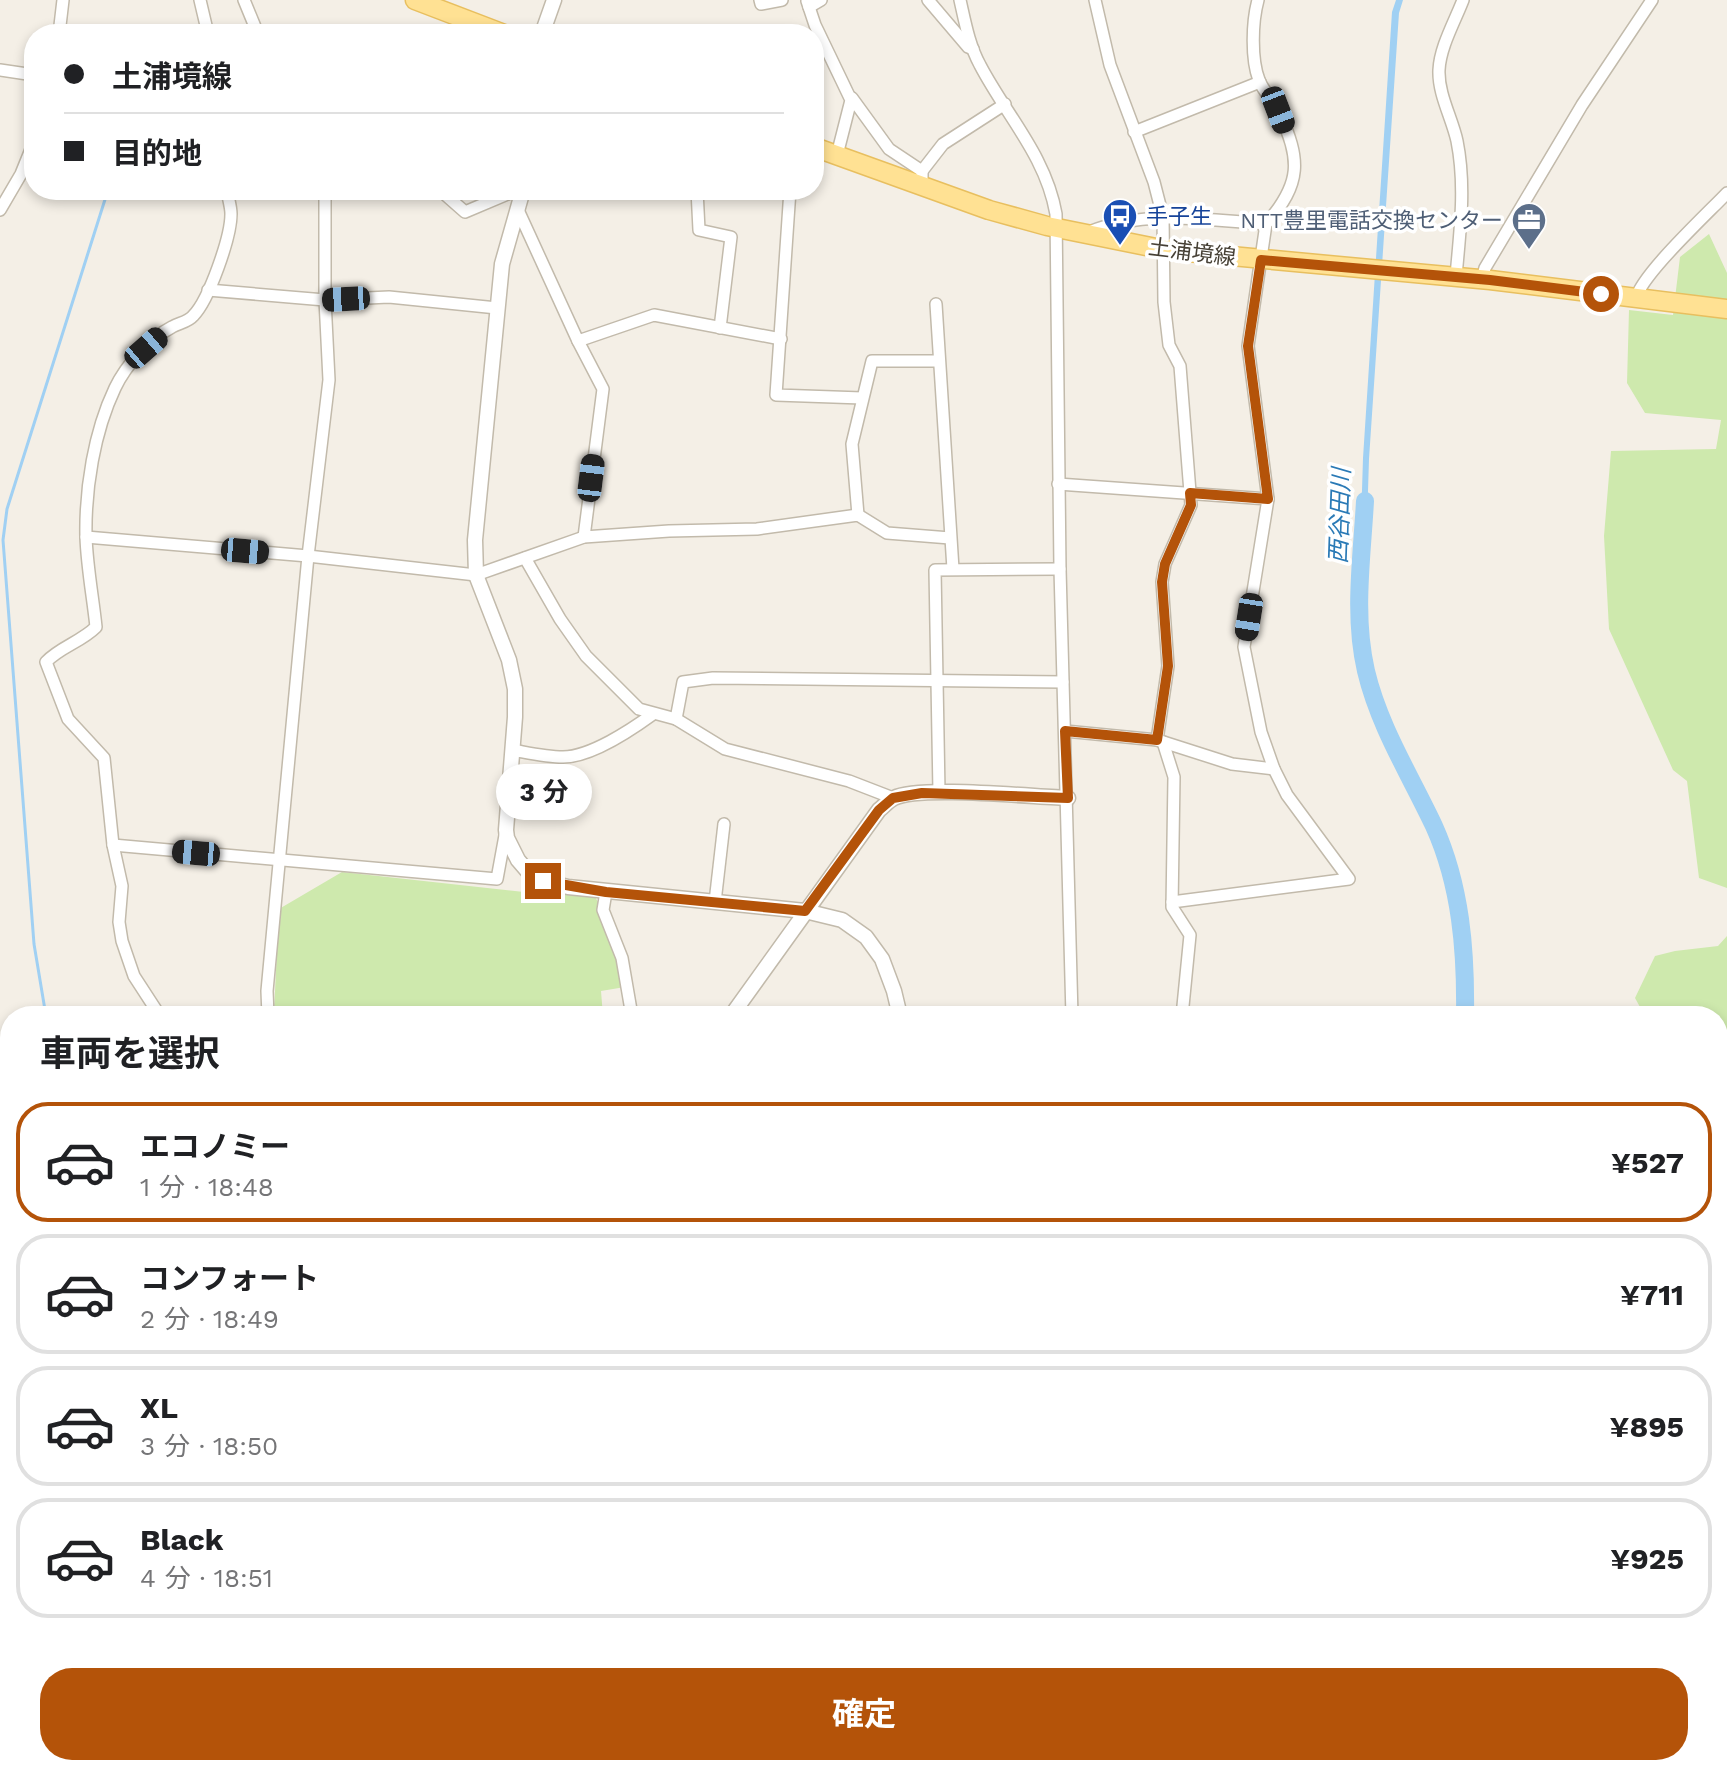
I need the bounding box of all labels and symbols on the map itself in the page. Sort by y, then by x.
car [1258,83,1298,137]
bus stop icon: 手子生 [1101,197,1139,247]
office icon: NTT豊里電話交換センター [1510,201,1548,251]
place label: 手子生 [1146,204,1212,229]
place label: NTT豊里電話交換センター [1240,208,1503,233]
street label: 土浦境線 [1147,234,1237,270]
route start [1583,276,1619,312]
car [321,286,371,312]
car [120,323,172,373]
car [576,453,606,503]
water label: 西谷田川 [1324,465,1356,564]
car [220,537,270,565]
car [1233,591,1265,643]
callout: 3 分 [495,765,591,821]
car [171,839,221,867]
route end [525,863,561,899]

